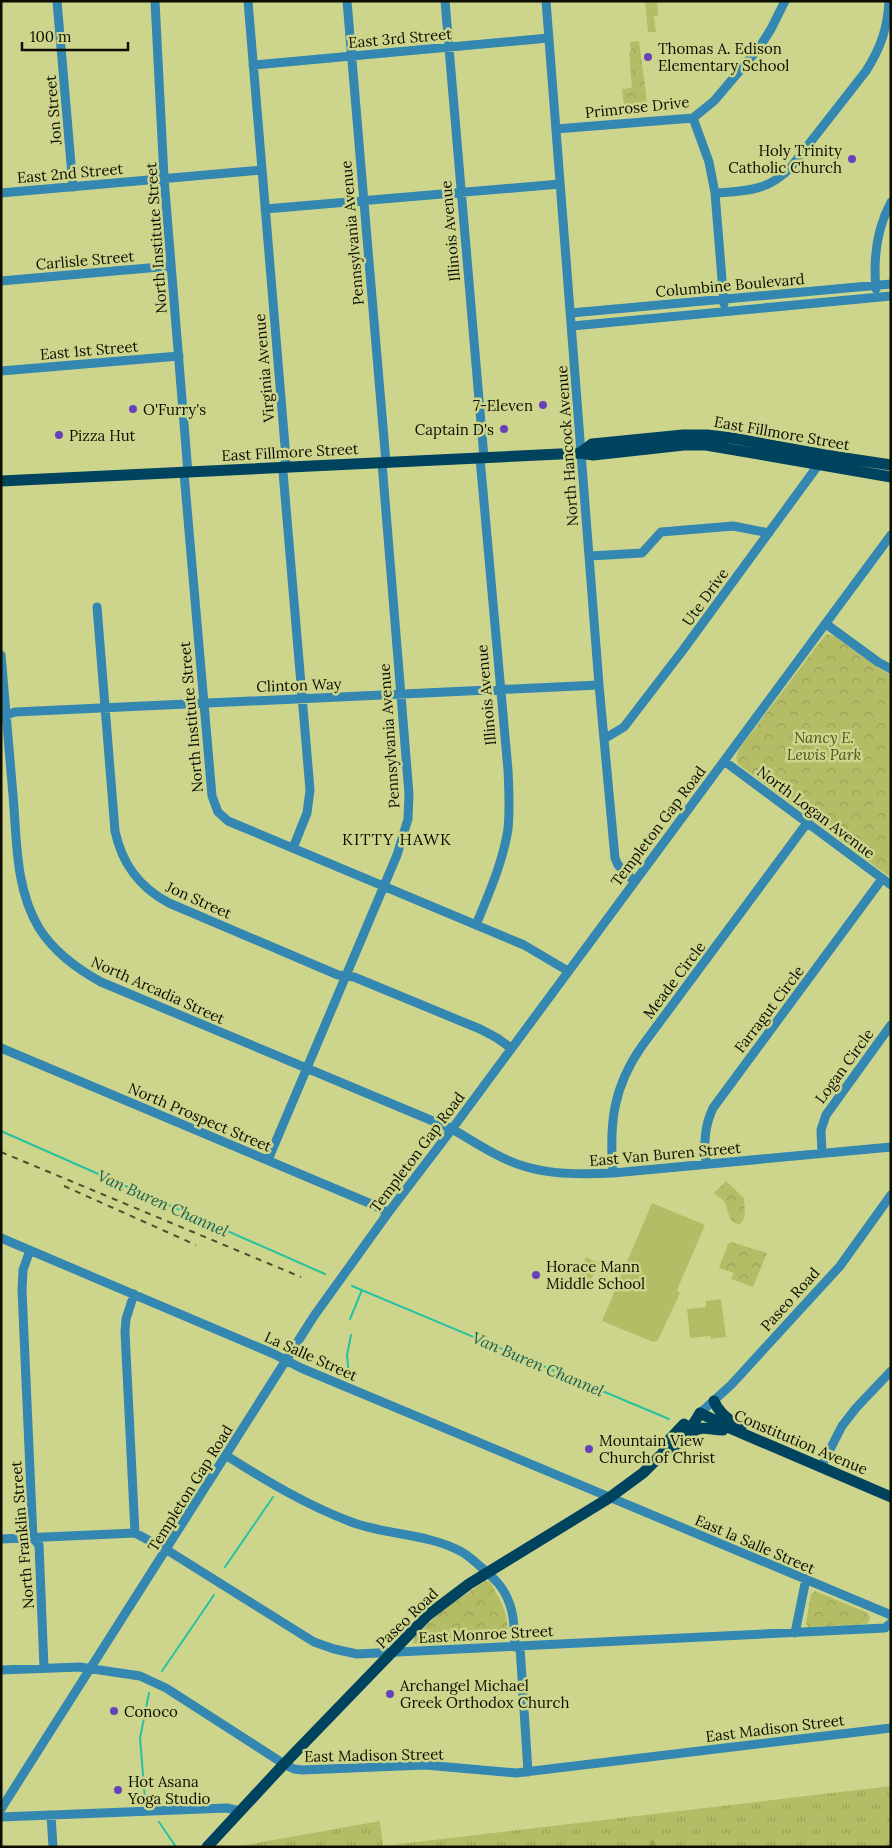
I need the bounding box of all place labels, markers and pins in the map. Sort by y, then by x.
place label: Thomas A. Edison Elementary School [658,39,789,75]
marker: Thomas A. Edison Elementary School [642,51,654,63]
place label: Holy Trinity Catholic Church [728,141,842,177]
marker: Holy Trinity Catholic Church [846,153,858,165]
place label: 7-Eleven [473,396,533,415]
marker: 7-Eleven [537,399,549,411]
place label: O'Furry's [143,400,206,419]
marker: O'Furry's [127,403,139,415]
place label: Captain D's [415,420,494,439]
marker: Captain D's [498,423,510,435]
place label: Pizza Hut [69,426,136,445]
marker: Pizza Hut [53,429,65,441]
place label: Horace Mann Middle School [546,1257,645,1293]
marker: Horace Mann Middle School [530,1269,542,1281]
place label: Mountain View Church of Christ [599,1431,716,1467]
marker: Mountain View Church of Christ [583,1443,595,1455]
place label: Archangel Michael Greek Orthodox Church [399,1676,569,1712]
marker: Archangel Michael Greek Orthodox Church [384,1688,396,1700]
place label: Conoco [124,1702,178,1721]
marker: Conoco [108,1705,120,1717]
place label: Hot Asana Yoga Studio [127,1772,211,1808]
marker: Hot Asana Yoga Studio [112,1784,124,1796]

